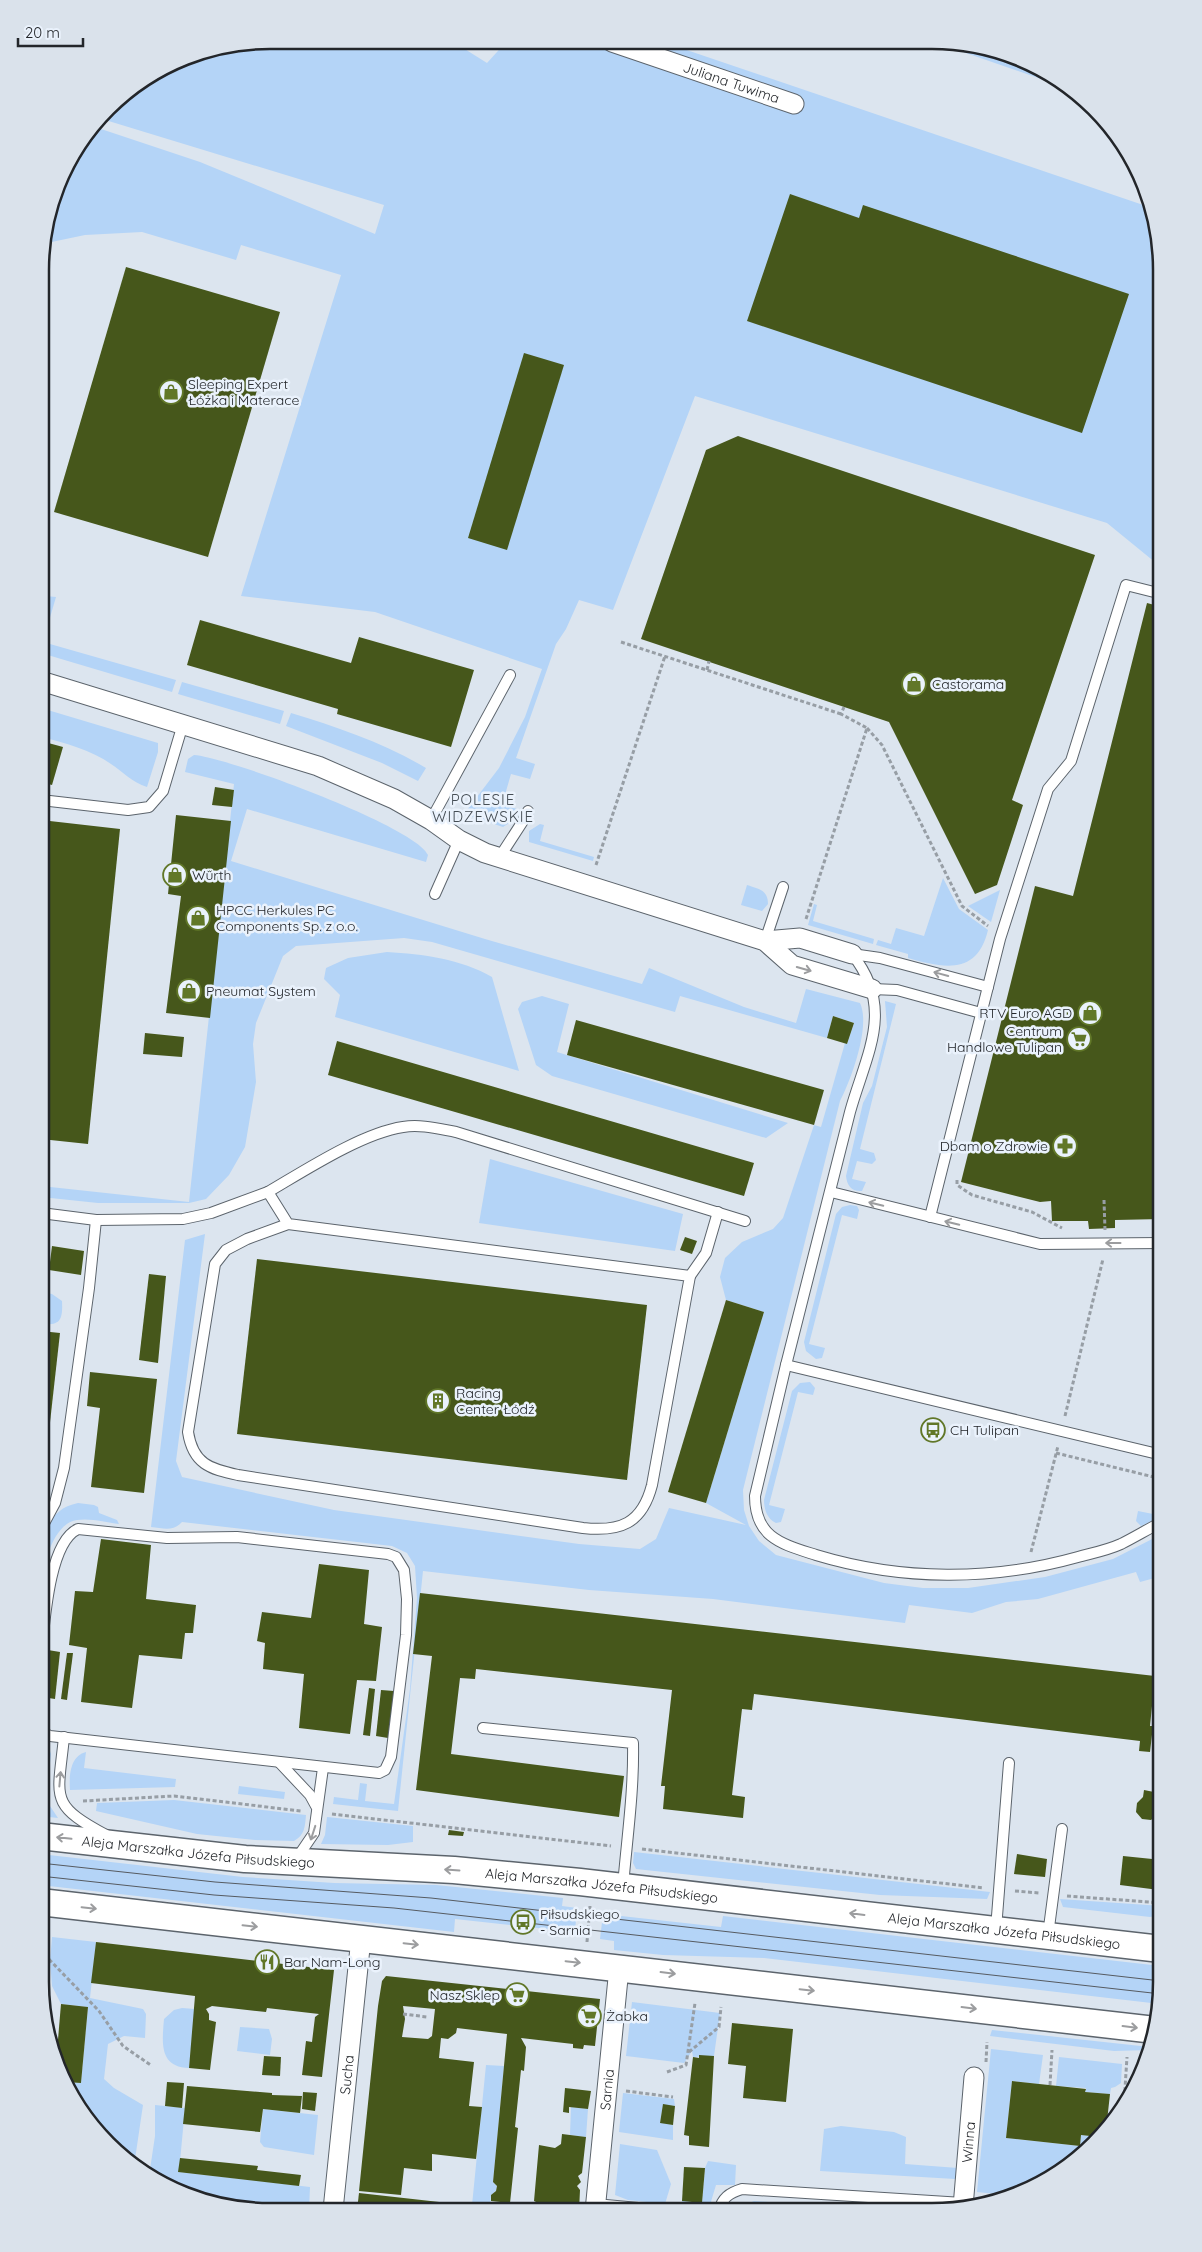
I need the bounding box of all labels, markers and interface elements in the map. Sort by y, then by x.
scale bar [18,15,82,47]
text: 20 m [25,23,60,42]
street label: Juliana Tuwima [681,58,782,107]
place label: Sleeping Expert Łóżka i Materace [188,375,299,409]
shop icon: Sleeping Expert Łóżka i Materace [158,379,184,405]
shop icon: Castorama [901,671,927,697]
place label: Castorama [932,675,1004,693]
district label: POLESIE WIDZEWSKIE [432,790,534,826]
shop icon: Würth [162,862,188,888]
place label: Würth [192,866,231,884]
place label: HPCC Herkules PC Components Sp. z o.o. [216,901,358,935]
shop icon: HPCC Herkules PC Components Sp. z o.o. [185,905,211,931]
one-way arrow [795,964,811,974]
one-way arrow [933,969,949,979]
shop icon: Pneumat System [176,978,202,1004]
place label: Pneumat System [206,982,316,1000]
shop icon: RTV Euro AGD [1077,1000,1103,1026]
place label: RTV Euro AGD [979,1004,1072,1022]
place label: Centrum Handlowe Tulipan [947,1022,1062,1056]
supermarket icon: Centrum Handlowe Tulipan [1066,1026,1092,1052]
pharmacy icon: Dbam o Zdrowie [1052,1133,1078,1159]
place label: Dbam o Zdrowie [940,1137,1048,1155]
one-way arrow [869,1199,885,1208]
one-way arrow [945,1218,961,1227]
one-way arrow [1105,1238,1122,1248]
place label: Racing Center Łódź [456,1384,535,1418]
building icon: Racing Center Łódź [425,1388,451,1414]
bus stop icon: CH Tulipan [920,1417,946,1443]
place label: CH Tulipan [950,1421,1019,1439]
one-way arrow [55,1771,65,1787]
one-way arrow [307,1825,317,1841]
street label: Aleja Marszałka Józefa Piłsudskiego [81,1832,315,1872]
one-way arrow [56,1833,72,1843]
street label: Aleja Marszałka Józefa Piłsudskiego [484,1864,719,1907]
one-way arrow [445,1865,461,1874]
one-way arrow [80,1903,96,1913]
place label: Piłsudskiego - Sarnia [540,1905,619,1939]
bus stop icon: Piłsudskiego - Sarnia [510,1909,536,1935]
one-way arrow [850,1909,866,1919]
street label: Aleja Marszałka Józefa Piłsudskiego [887,1909,1121,1953]
one-way arrow [242,1921,258,1931]
one-way arrow [403,1939,419,1949]
restaurant icon: Bar Nam-Long [254,1949,280,1975]
place label: Bar Nam-Long [284,1953,380,1971]
one-way arrow [565,1957,581,1967]
one-way arrow [659,1968,675,1978]
supermarket icon: Nasz Sklep [504,1982,530,2008]
one-way arrow [799,1985,815,1995]
place label: Nasz Sklep [429,1986,500,2004]
supermarket icon: Żabka [576,2003,602,2029]
one-way arrow [961,2003,977,2013]
place label: Żabka [606,2007,648,2025]
one-way arrow [1122,2022,1138,2032]
street label: Sucha [336,2054,358,2095]
street label: Sarnia [596,2068,618,2111]
street label: Winna [958,2121,979,2164]

